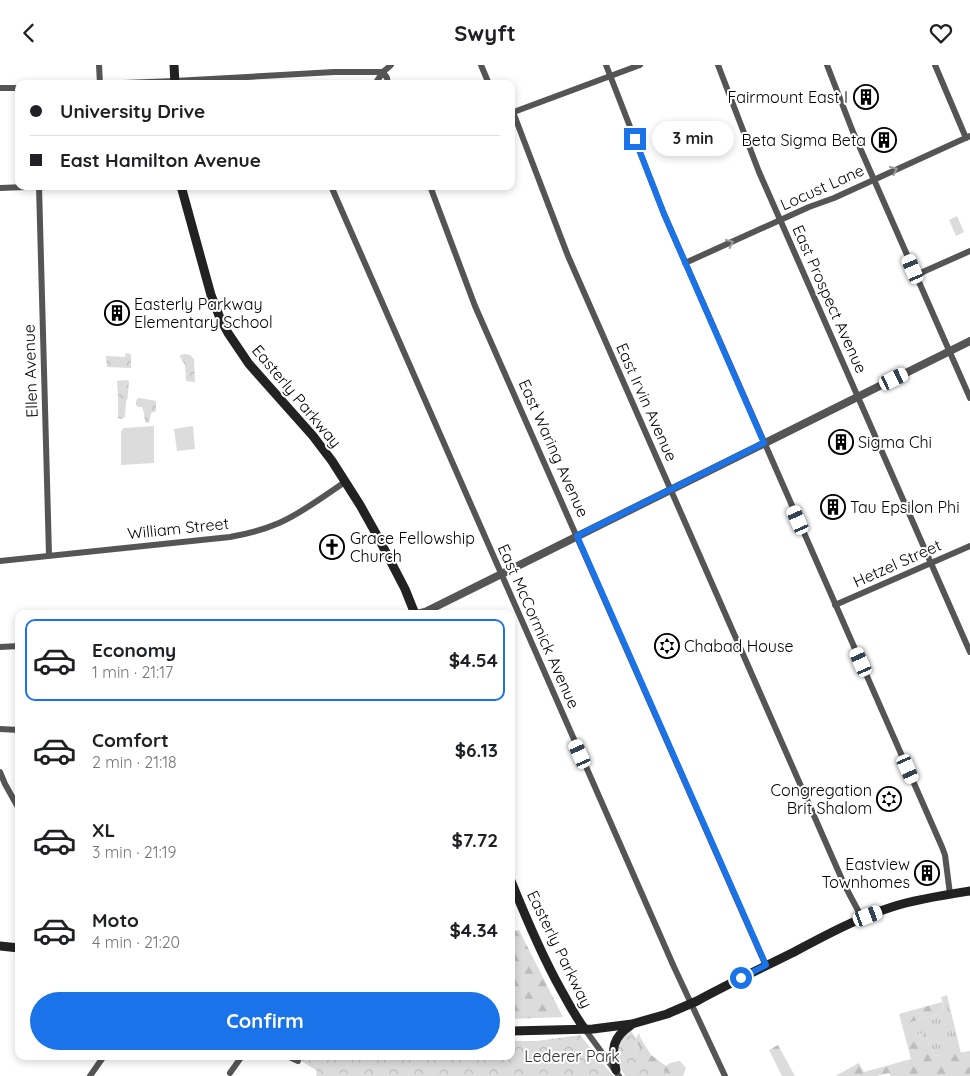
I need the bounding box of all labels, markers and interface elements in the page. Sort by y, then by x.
icon: back [15,19,43,47]
text: Swyft [454,19,516,47]
icon: heart [927,19,955,47]
building icon: Fairmount East I [853,84,879,110]
place label: Fairmount East I [728,87,848,107]
text: University Drive [60,99,205,123]
callout: 3 min [652,121,735,157]
building icon: Beta Sigma Beta [871,127,897,153]
route end [624,128,646,150]
text: 3 min [672,128,714,148]
place label: Beta Sigma Beta [741,130,866,150]
text: East Hamilton Avenue [60,148,261,172]
street label: Locust Lane [777,160,867,214]
one-way arrow [889,166,898,177]
street label: East Prospect Avenue [788,222,872,376]
one-way arrow [725,239,734,250]
car [900,252,925,286]
place label: Easterly Parkway Elementary School [134,294,273,332]
building icon: Easterly Parkway Elementary School [104,300,130,326]
street label: Ellen Avenue [18,324,42,418]
street label: Easterly Parkway [248,340,346,452]
street label: East Irvin Avenue [612,340,682,464]
car [877,366,910,392]
street label: East Waring Avenue [515,376,593,520]
building icon: Sigma Chi [828,429,854,455]
place label: Sigma Chi [858,432,932,452]
building icon: Tau Epsilon Phi [820,494,846,520]
place label: Tau Epsilon Phi [850,497,960,517]
car [785,503,810,537]
street label: William Street [126,513,230,543]
place label: Grace Fellowship Church [350,528,475,566]
church icon: Grace Fellowship Church [319,534,345,560]
street label: Hetzel Street [850,535,944,591]
street label: East McCormick Avenue [494,541,584,711]
synagogue icon: Chabad House [654,633,680,659]
place label: Chabad House [684,636,794,656]
icon: car [32,638,77,683]
text: Economy [92,638,176,662]
car [848,645,873,679]
text: $4.54 [449,648,498,672]
text: 1 min · 21:17 [92,662,173,682]
icon: car [32,728,77,773]
text: Comfort [92,728,169,752]
car [567,737,592,771]
text: $6.13 [455,738,498,762]
text: 2 min · 21:18 [92,752,177,772]
car [895,752,920,786]
place label: Congregation Brit Shalom [771,780,872,818]
synagogue icon: Congregation Brit Shalom [876,786,902,812]
icon: car [32,818,77,863]
text: XL [92,818,115,842]
text: $7.72 [452,828,498,852]
text: 3 min · 21:19 [92,842,177,862]
place label: Eastview Townhomes [821,854,910,892]
building icon: Eastview Townhomes [914,860,940,886]
street label: Easterly Parkway [523,887,597,1011]
car [851,904,884,928]
icon: car [32,908,77,953]
text: Moto [92,908,139,932]
text: $4.34 [449,918,498,942]
text: 4 min · 21:20 [92,932,180,952]
route start [730,967,752,989]
button: Confirm [30,992,500,1050]
park label: Lederer Park [524,1046,620,1066]

